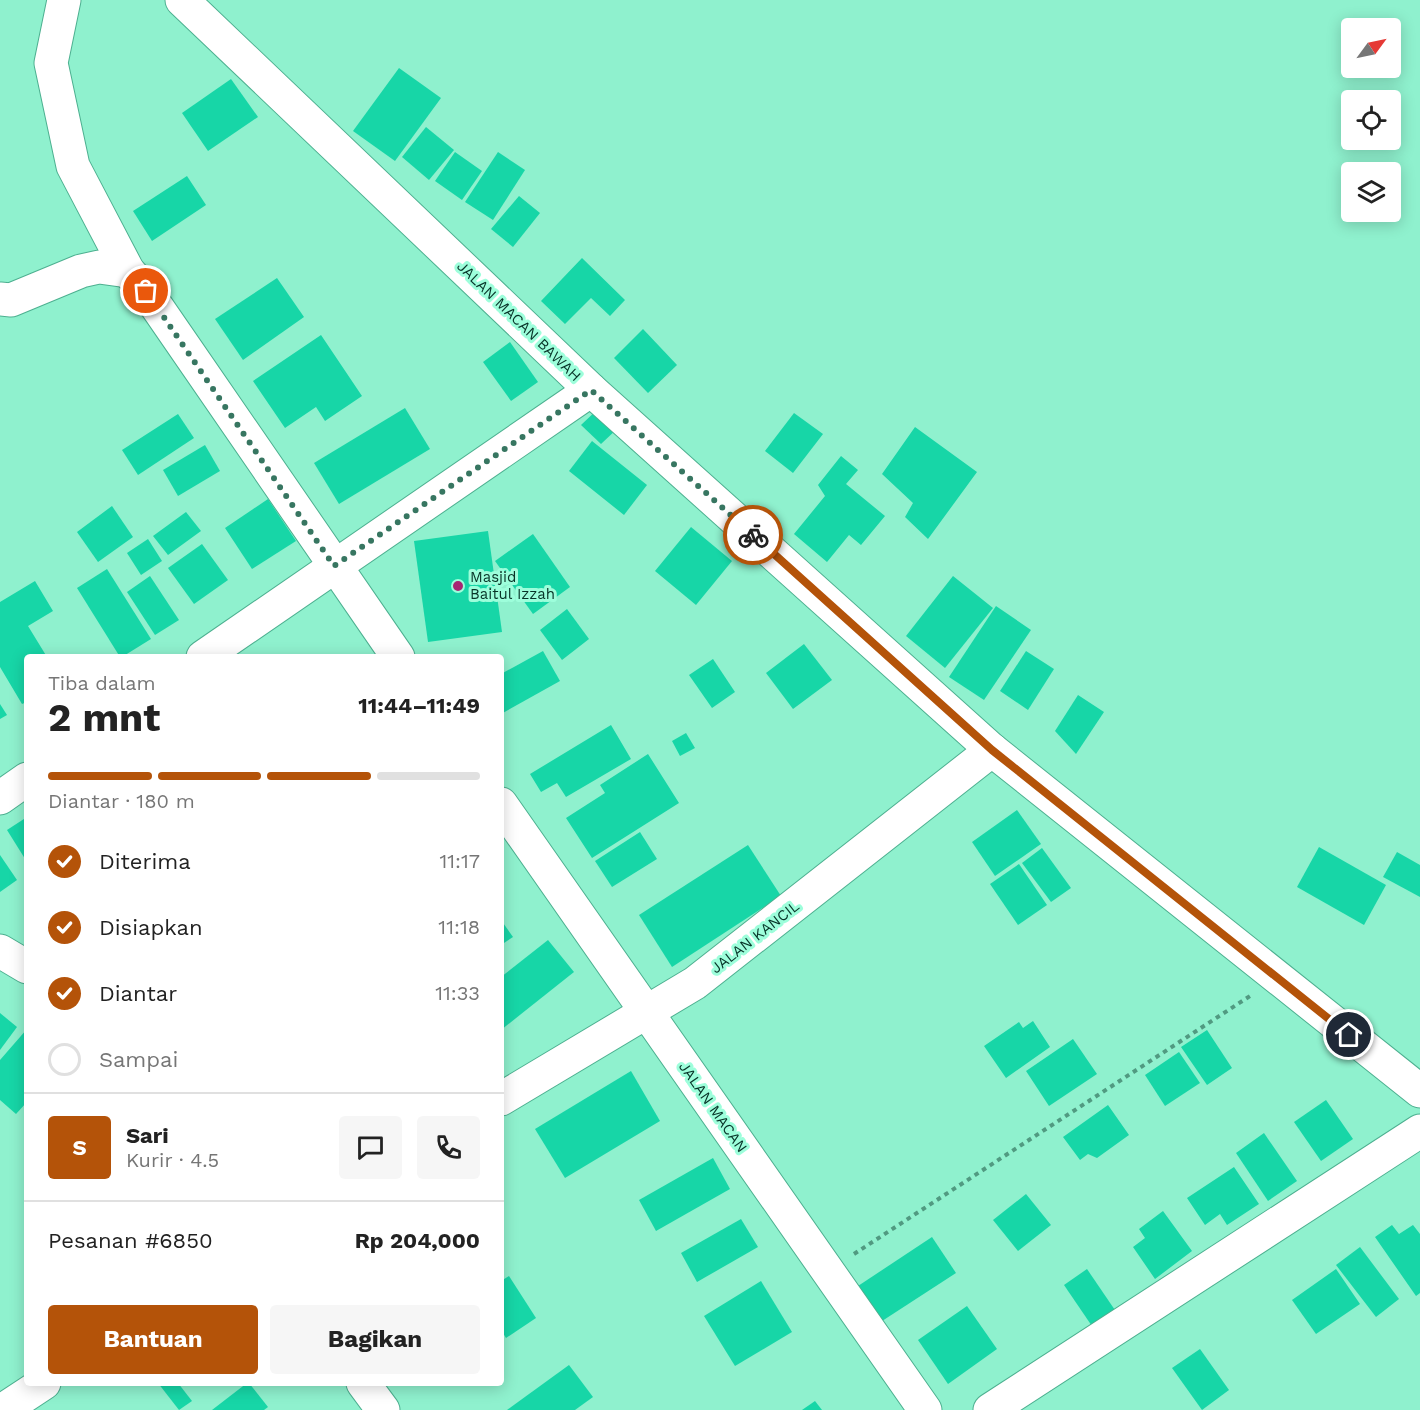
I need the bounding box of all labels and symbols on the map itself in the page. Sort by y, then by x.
north arrow [1341,18,1401,78]
street label: JALAN MACAN BAWAH [453,257,585,385]
pin [120,265,171,316]
courier [723,505,783,565]
place label: Masjid Baitul Izzah [470,568,555,603]
marker: Masjid Baitul Izzah [451,579,465,593]
street label: JALAN KANCIL [707,897,803,977]
pin [1323,1009,1374,1060]
street label: JALAN MACAN [675,1058,751,1156]

